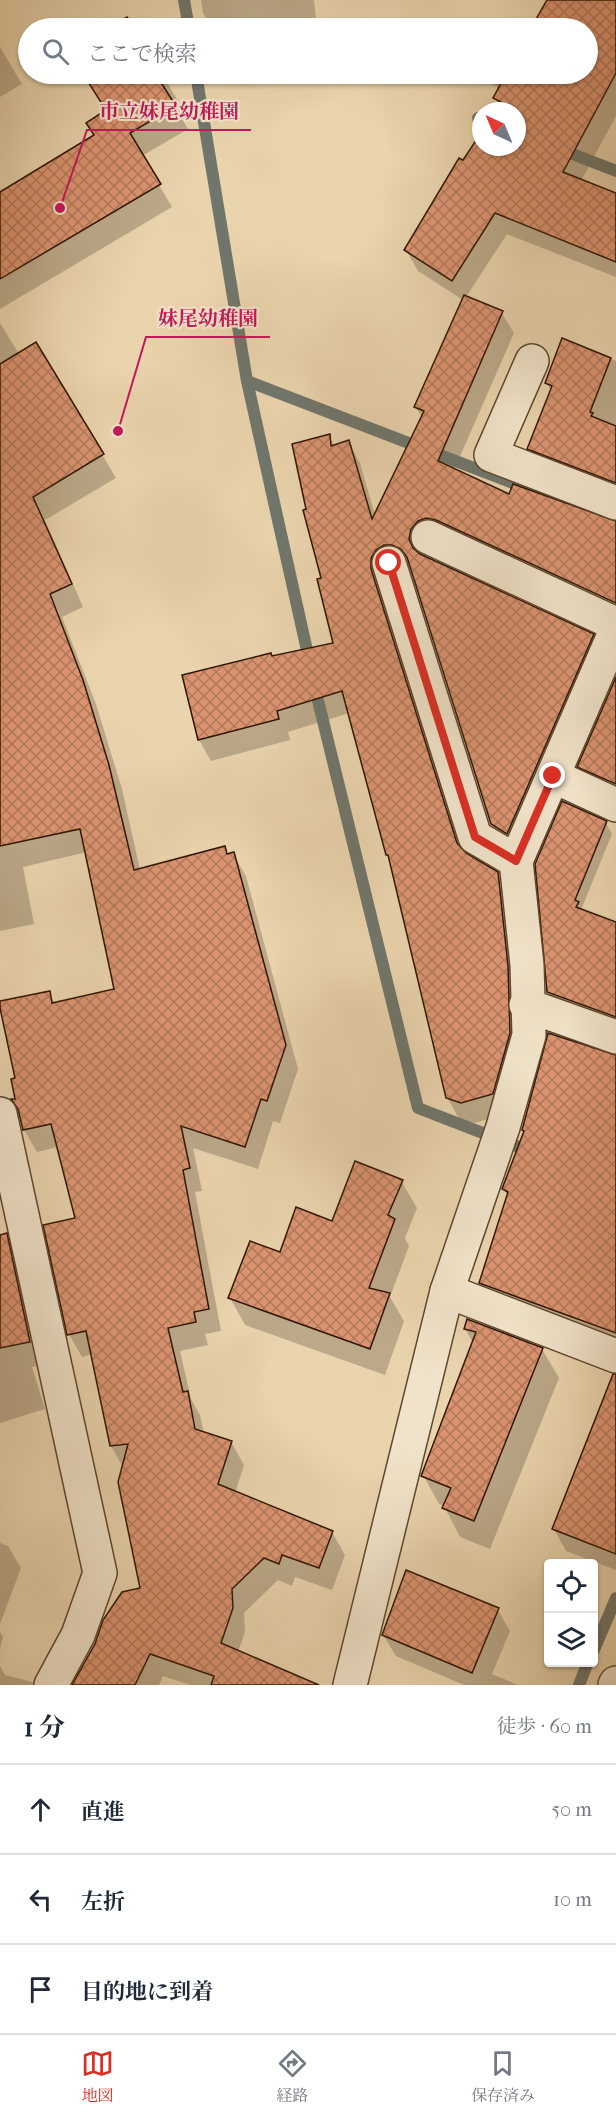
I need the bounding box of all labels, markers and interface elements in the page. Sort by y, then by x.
search box [18,18,598,84]
icon: search [39,35,72,68]
text: ここで検索 [87,41,197,67]
callout: 市立妹尾幼稚園 [87,92,251,130]
text: 市立妹尾幼稚園 [99,100,239,123]
north arrow [472,102,526,156]
callout: 妹尾幼稚園 [146,299,270,337]
text: 妹尾幼稚園 [158,307,258,330]
route start [375,549,401,575]
route end [539,762,565,788]
map controls [544,1559,598,1667]
button: locate [544,1559,598,1613]
button: layers [544,1613,598,1667]
text: 1 分 [24,1712,65,1743]
text: 徒歩 · 60 m [497,1715,592,1738]
icon: ahead [24,1793,57,1826]
text: 50 m [551,1798,592,1821]
text: 直進 [81,1799,125,1825]
icon: left [24,1883,57,1916]
text: 10 m [553,1888,592,1911]
text: 左折 [81,1889,125,1915]
icon: arrive [24,1973,57,2006]
text: 目的地に到着 [81,1979,213,2005]
tab: 地図 [81,2047,114,2106]
tab: 経路 [276,2047,309,2106]
tab: 保存済み [471,2047,535,2106]

